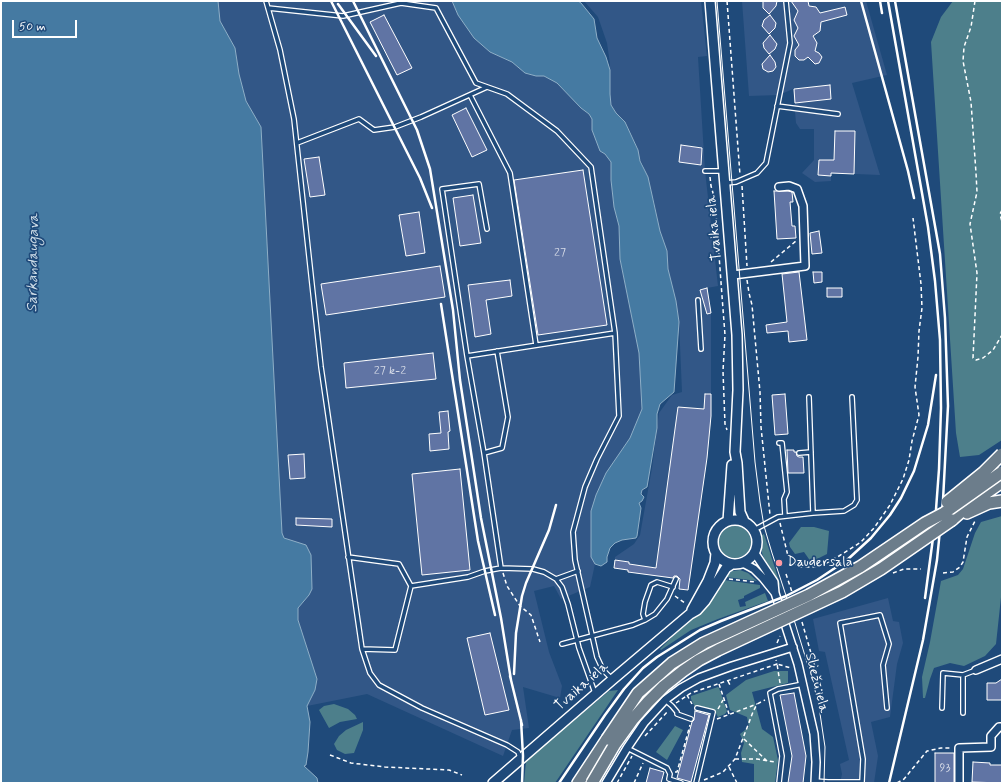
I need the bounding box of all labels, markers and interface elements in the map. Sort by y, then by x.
scale bar [14,12,79,38]
text: 50 m [19,19,46,35]
street label: Tvaika iela [704,194,726,262]
water label: Sarkandaugava [24,213,44,313]
house number: 27 [554,246,566,260]
house number: 27 k-2 [374,364,406,378]
place label: Daudersala [787,555,853,571]
marker: Daudersala [774,558,784,568]
street label: Sliežu iela [800,651,832,715]
street label: Tvaika iela [552,659,612,715]
house number: 93 [940,761,950,775]

